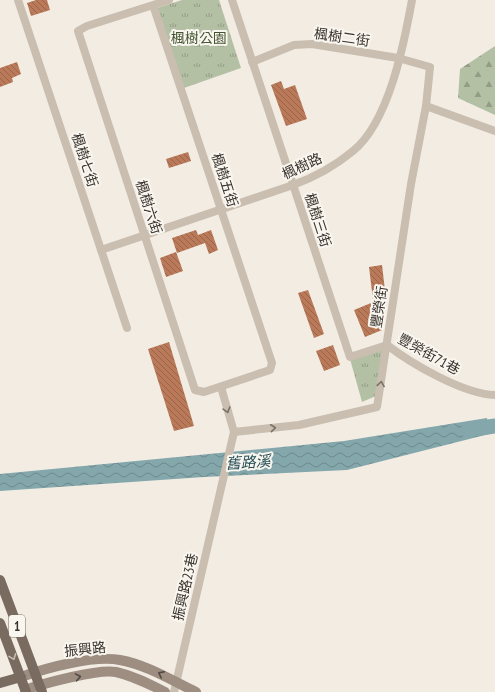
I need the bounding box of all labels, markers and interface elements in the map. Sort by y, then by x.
street label: 楓樹二街 [313,24,371,50]
park label: 楓樹公園 [171,29,227,47]
street label: 楓樹七街 [68,131,102,189]
street label: 楓樹路 [279,149,325,183]
street label: 楓樹五街 [208,151,242,209]
street label: 楓樹六街 [132,178,166,236]
street label: 楓樹三街 [301,191,335,249]
street label: 豐榮街 [367,285,391,329]
street label: 豐榮街71巷 [395,329,463,379]
one-way arrow [376,381,385,387]
one-way arrow [222,406,231,413]
one-way arrow [270,424,276,433]
water label: 舊路溪 [225,451,273,473]
street label: 振興路23巷 [169,552,201,622]
road number: 1 [9,615,25,637]
street label: 振興路 [63,638,107,660]
one-way arrow [9,654,17,661]
one-way arrow [158,672,165,679]
one-way arrow [75,673,81,681]

